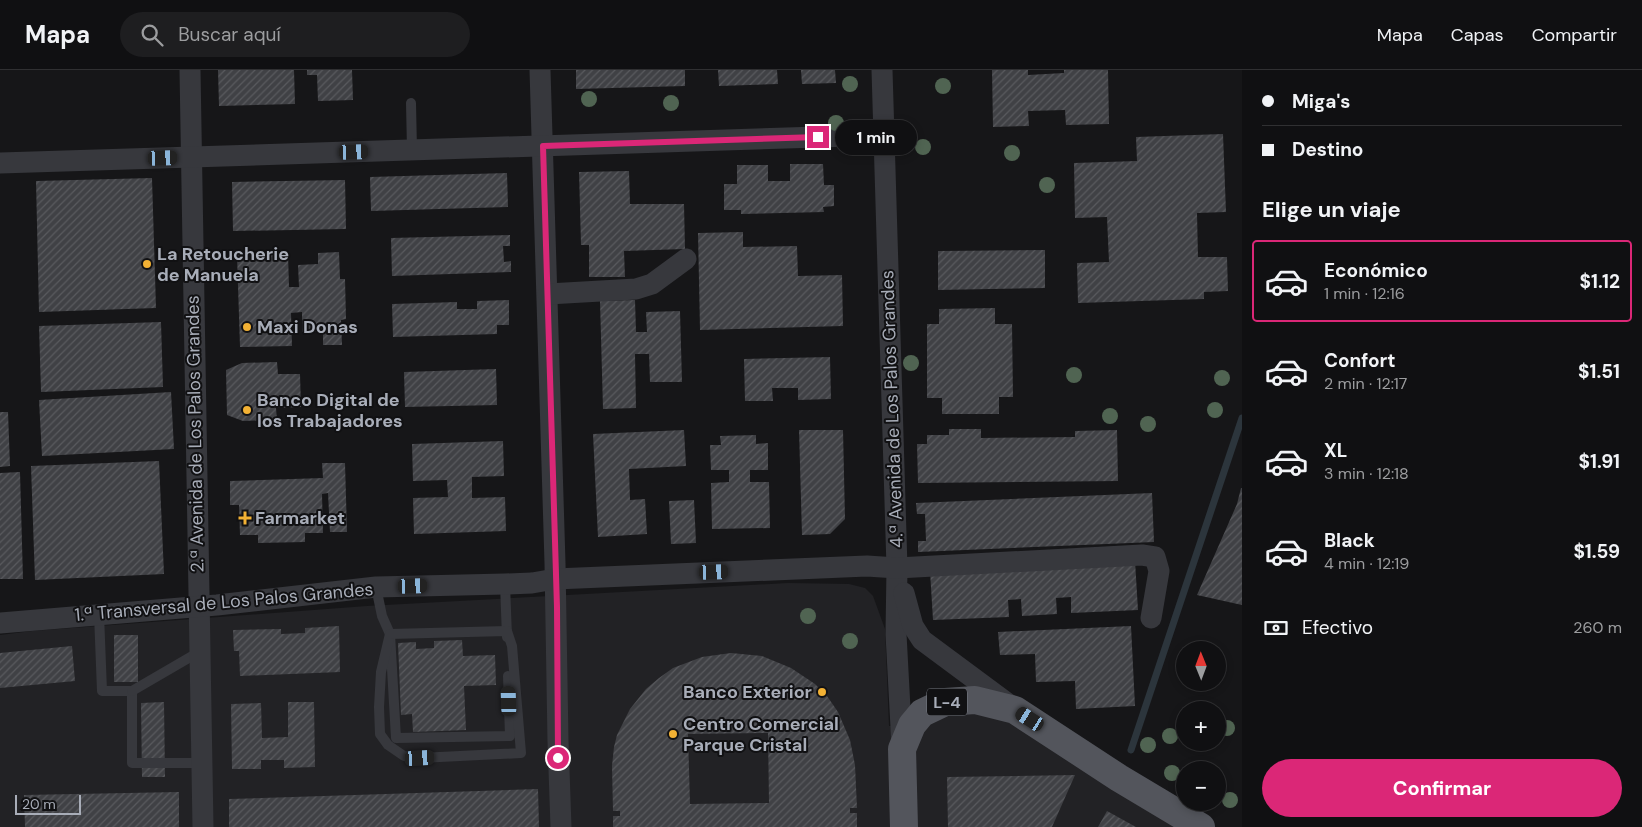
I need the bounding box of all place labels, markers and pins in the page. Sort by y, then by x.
place label: La Retoucherie de Manuela [157,242,289,287]
marker: La Retoucherie de Manuela [141,258,153,270]
place label: Maxi Donas [257,315,358,339]
marker: Maxi Donas [241,321,253,333]
place label: Banco Digital de los Trabajadores [257,388,403,433]
marker: Banco Digital de los Trabajadores [241,404,253,416]
place label: Farmarket [255,506,345,530]
marker: Farmarket [239,512,251,524]
place label: Banco Exterior [683,680,812,704]
marker: Banco Exterior [816,686,828,698]
place label: Centro Comercial Parque Cristal [683,712,839,757]
marker: Centro Comercial Parque Cristal [667,728,679,740]

